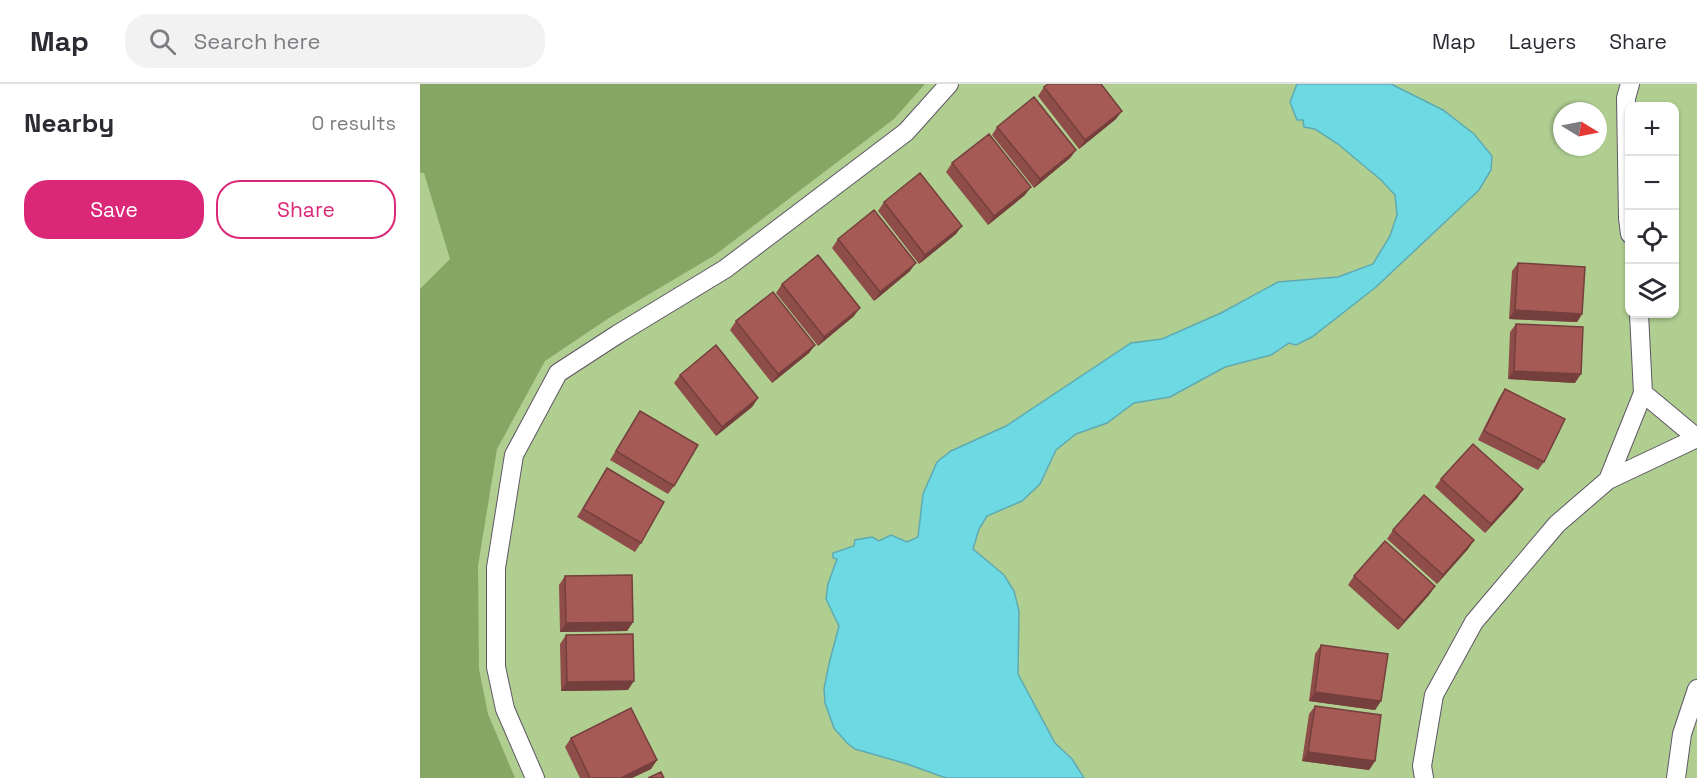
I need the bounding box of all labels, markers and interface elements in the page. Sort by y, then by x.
search box [125,14,545,68]
text: Map [30,23,89,59]
icon: search [146,25,179,58]
text: Search here [194,27,321,55]
text: Map [1432,28,1476,55]
text: Layers [1509,28,1576,55]
text: Share [1609,28,1667,55]
north arrow [1553,102,1607,156]
map controls [1625,102,1679,318]
button: + [1625,102,1679,156]
text: Nearby [24,106,114,140]
text: 0 results [312,110,396,136]
button: − [1625,156,1679,210]
button: Save [24,180,204,239]
button: Share [216,180,396,239]
button: locate [1625,210,1679,264]
button: layers [1625,264,1679,318]

